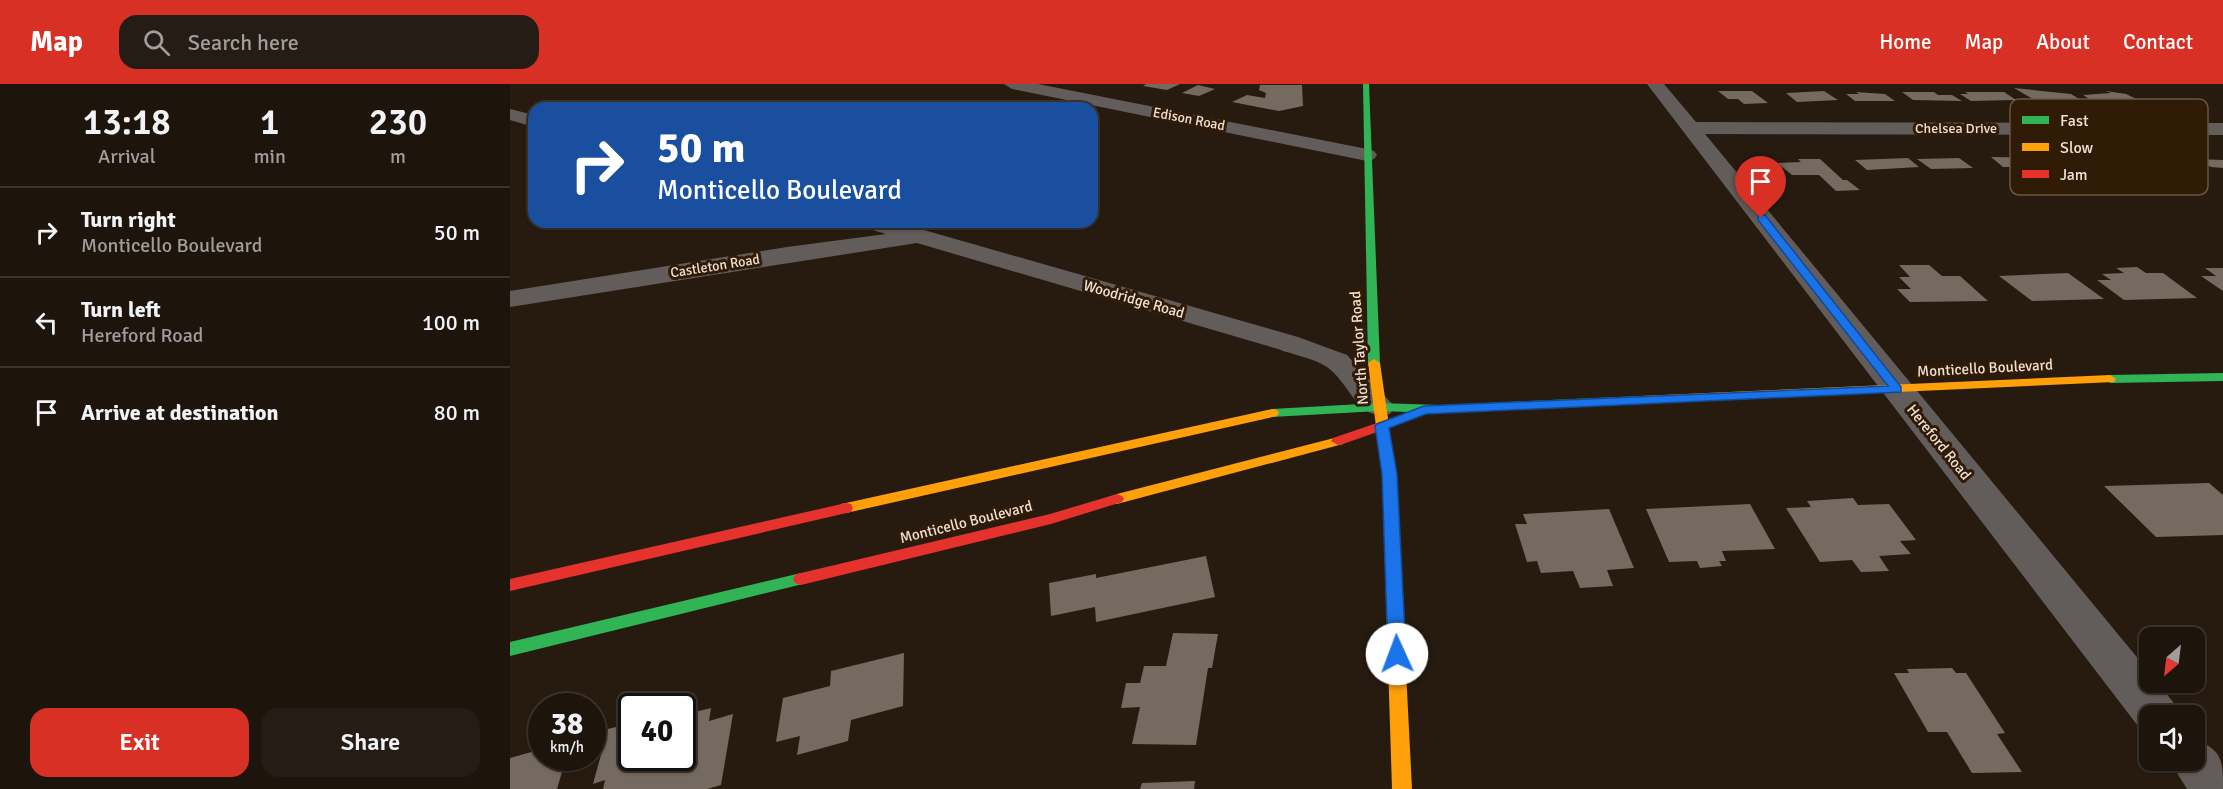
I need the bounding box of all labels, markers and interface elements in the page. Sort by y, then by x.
search box [119,15,539,69]
text: Map [30,25,83,59]
icon: search [140,26,173,59]
text: Search here [188,29,299,56]
text: Home [1879,29,1932,55]
text: Map [1965,29,2003,55]
text: About [2036,29,2090,55]
text: Contact [2123,29,2193,55]
legend [2010,99,2208,195]
text: 13:18 [83,100,171,145]
text: 1 [260,100,280,145]
text: 230 [369,100,427,145]
street label: Edison Road [1152,104,1226,134]
text: Fast [2060,111,2089,131]
street label: Chelsea Drive [1915,120,1997,137]
text: 50 m [657,123,746,174]
icon: right [558,126,636,204]
text: Slow [2060,138,2094,158]
text: Arrival [98,144,156,169]
text: min [254,144,286,169]
text: m [390,144,406,169]
pin [1735,156,1786,218]
icon: arrive [1744,165,1777,198]
text: Jam [2060,165,2088,185]
text: Monticello Boulevard [657,174,902,207]
text: Turn right [81,206,176,233]
icon: right [30,216,63,249]
text: 50 m [434,219,480,246]
text: Monticello Boulevard [81,233,262,258]
street label: Castleton Road [669,251,761,281]
street label: Woodridge Road [1081,276,1187,322]
street label: North Taylor Road [1346,290,1372,406]
text: Turn left [81,296,161,323]
icon: left [30,306,63,339]
text: 100 m [422,309,480,336]
text: Hereford Road [81,323,203,348]
street label: Monticello Boulevard [1917,355,2053,381]
icon: arrive [30,396,63,429]
text: Arrive at destination [81,399,278,426]
text: 80 m [434,399,480,426]
street label: Hereford Road [1903,401,1975,483]
street label: Monticello Boulevard [898,497,1034,547]
position arrow [1365,622,1429,686]
north arrow [2139,627,2205,693]
map controls [2139,627,2205,771]
speed limit sign: 40 [618,693,696,771]
button: sound [2139,705,2205,771]
text: 38 [551,706,583,743]
button: Exit [30,708,249,777]
button: Share [261,708,480,777]
text: km/h [550,738,584,756]

